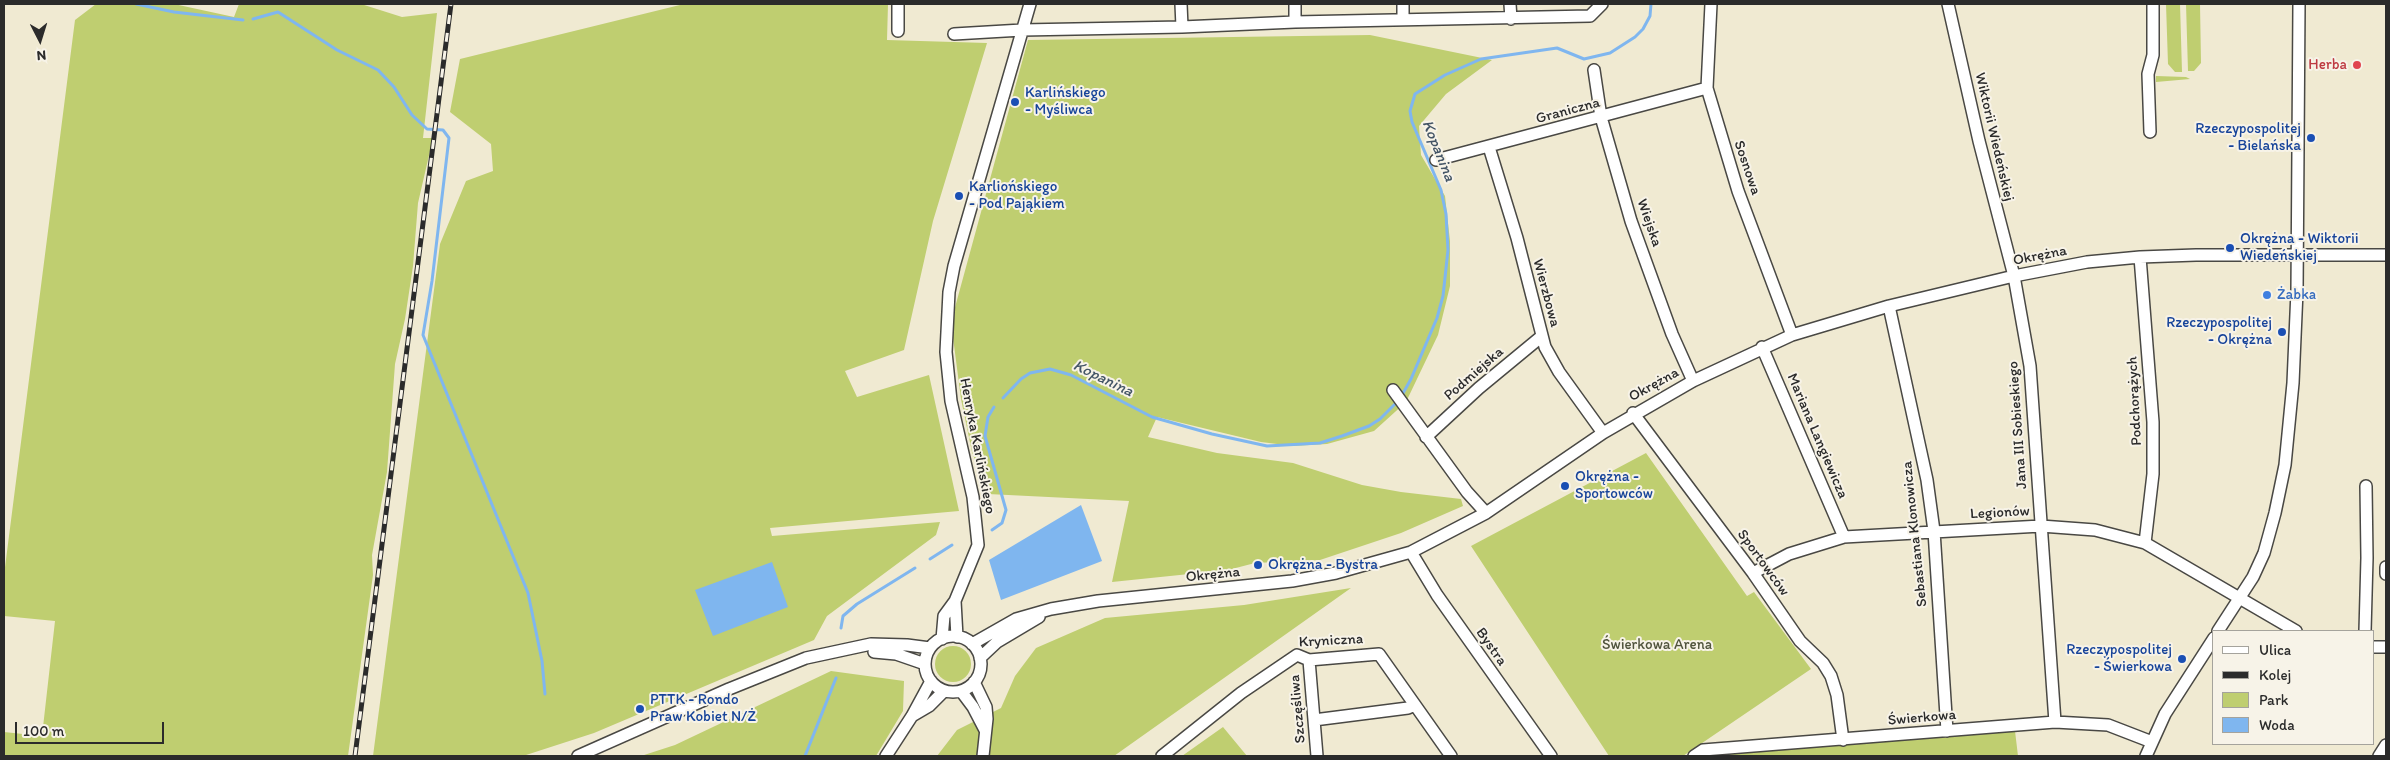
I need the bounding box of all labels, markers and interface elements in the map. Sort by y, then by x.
north arrow [15,15,65,65]
text: N [36,47,47,64]
place label: Herba [2308,56,2347,74]
marker: Herba [2351,59,2363,71]
street label: Wiktorii Wiedeńskiej [1970,71,2018,203]
place label: Karlińskiego - Myśliwca [1025,84,1106,119]
street label: Graniczna [1534,94,1602,128]
marker: Karlińskiego - Myśliwca [1009,96,1021,108]
water label: Kopanina [1417,117,1459,185]
place label: Rzeczypospolitej - Bielańska [2195,120,2301,155]
marker: Rzeczypospolitej - Bielańska [2305,132,2317,144]
street label: Sosnowa [1729,138,1765,198]
place label: Karliońskiego - Pod Pająkiem [969,178,1065,213]
marker: Karliońskiego - Pod Pająkiem [953,190,965,202]
street label: Wiejska [1632,197,1666,249]
place label: Okrężna - Wiktorii Wiedeńskiej [2240,230,2359,265]
street label: Okrężna [2011,242,2069,270]
marker: Okrężna - Wiktorii Wiedeńskiej [2224,242,2236,254]
street label: Wierzbowa [1528,257,1564,329]
place label: Żabka [2277,286,2316,304]
marker: Żabka [2261,289,2273,301]
place label: Rzeczypospolitej - Okrężna [2166,314,2272,349]
marker: Rzeczypospolitej - Okrężna [2276,326,2288,338]
street label: Podmiejska [1441,343,1507,405]
water label: Kopanina [1070,356,1136,402]
street label: Podchorążych [2124,356,2146,446]
street label: Jana III Sobieskiego [2005,360,2031,490]
street label: Okrężna [1626,364,1682,406]
street label: Mariana Langiewicza [1782,371,1852,501]
street label: Henryka Karlińskiego [955,377,999,515]
street label: Sebastiana Klonowicza [1898,460,1932,608]
place label: Okrężna - Sportowców [1575,468,1653,503]
marker: Okrężna - Sportowców [1559,480,1571,492]
street label: Legionów [1970,502,2030,524]
street label: Sportowców [1733,526,1793,600]
place label: Okrężna - Bystra [1268,556,1378,574]
marker: Okrężna - Bystra [1252,559,1264,571]
street label: Okrężna [1185,563,1241,587]
street label: Bystra [1471,624,1511,670]
street label: Kryniczna [1298,630,1364,652]
legend [2212,630,2375,745]
park label: Świerkowa Arena [1602,636,1712,654]
place label: Rzeczypospolitej - Świerkowa [2066,641,2172,676]
text: Ulica [2259,641,2291,659]
marker: Rzeczypospolitej - Świerkowa [2176,653,2188,665]
text: Kolej [2259,666,2291,684]
street label: Szczęśliwa [1286,674,1310,744]
place label: PTTK - Rondo Praw Kobiet N/Ż [650,691,756,726]
text: Park [2259,691,2289,709]
marker: PTTK - Rondo Praw Kobiet N/Ż [634,703,646,715]
street label: Świerkowa [1887,706,1957,730]
scale bar [18,712,166,744]
text: Woda [2259,716,2295,734]
text: 100 m [23,722,64,740]

